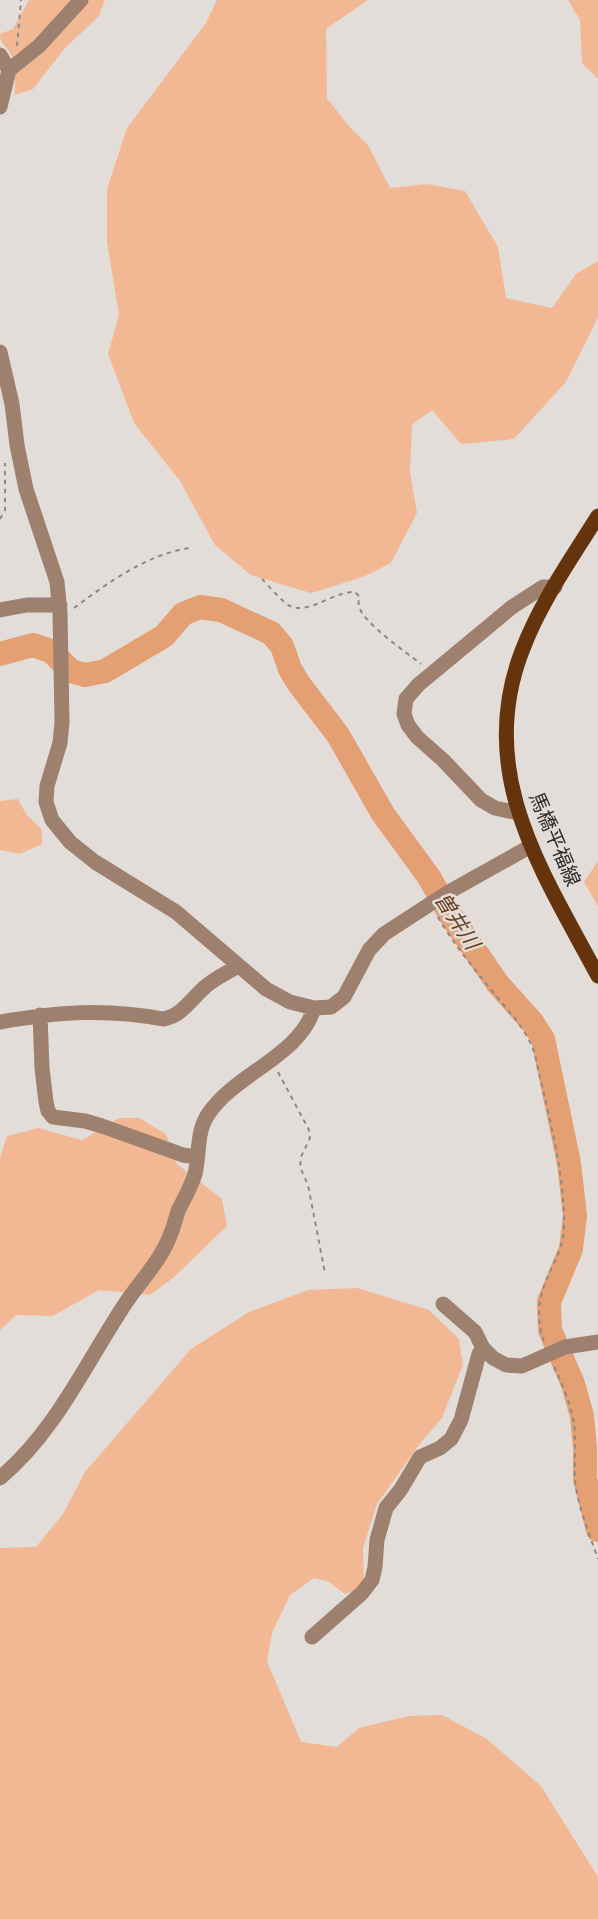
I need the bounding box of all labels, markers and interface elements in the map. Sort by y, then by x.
street label: 馬橋平福線 [523,788,587,890]
water label: 曽井川 [429,886,488,956]

